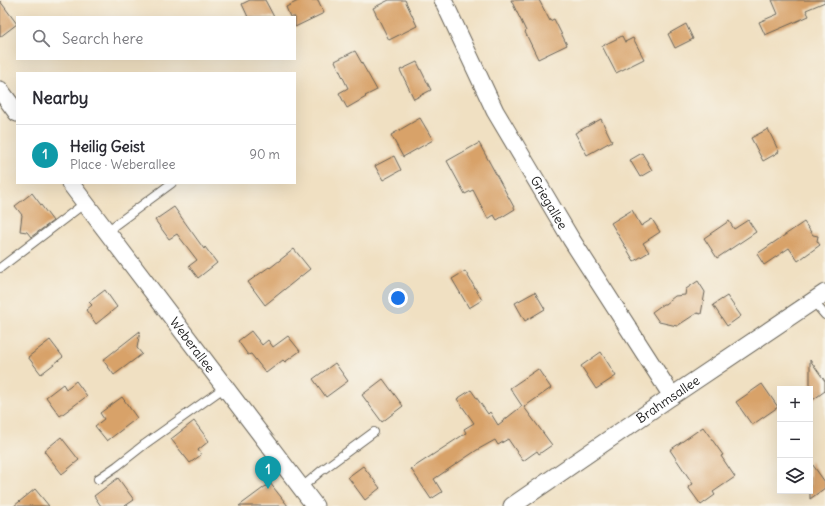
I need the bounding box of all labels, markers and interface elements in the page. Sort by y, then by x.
search box [16,16,296,60]
icon: search [30,27,52,49]
text: Search here [62,29,143,48]
text: Nearby [32,87,88,109]
text: Heilig Geist [70,137,145,156]
text: 1 [42,146,48,163]
text: 90 m [249,146,280,163]
text: Place · Weberallee [70,156,176,173]
street label: Griegallee [526,173,571,233]
your location [388,288,408,308]
street label: Weberallee [166,314,219,376]
street label: Brahmsallee [633,372,703,427]
map controls [777,386,813,494]
button: + [777,386,813,422]
button: − [777,422,813,458]
pin: 1 [255,456,281,489]
button: layers [777,458,813,494]

